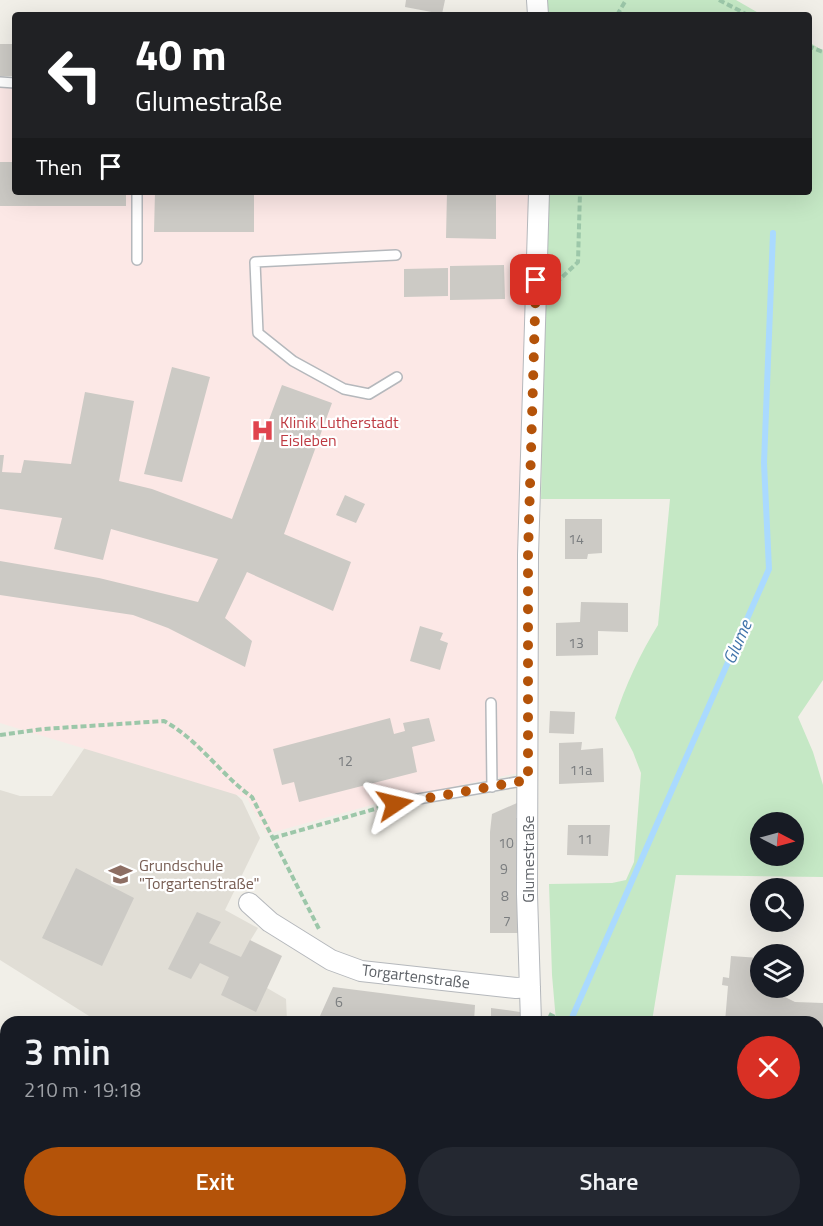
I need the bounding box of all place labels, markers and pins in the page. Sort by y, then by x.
pin [510,254,561,305]
place label: Klinik Lutherstadt Eisleben [280,410,399,452]
hospital icon: Klinik Lutherstadt Eisleben [249,418,275,444]
place label: Grundschule "Torgartenstraße" [139,853,260,895]
school or university icon: Grundschule "Torgartenstraße" [108,861,134,887]

